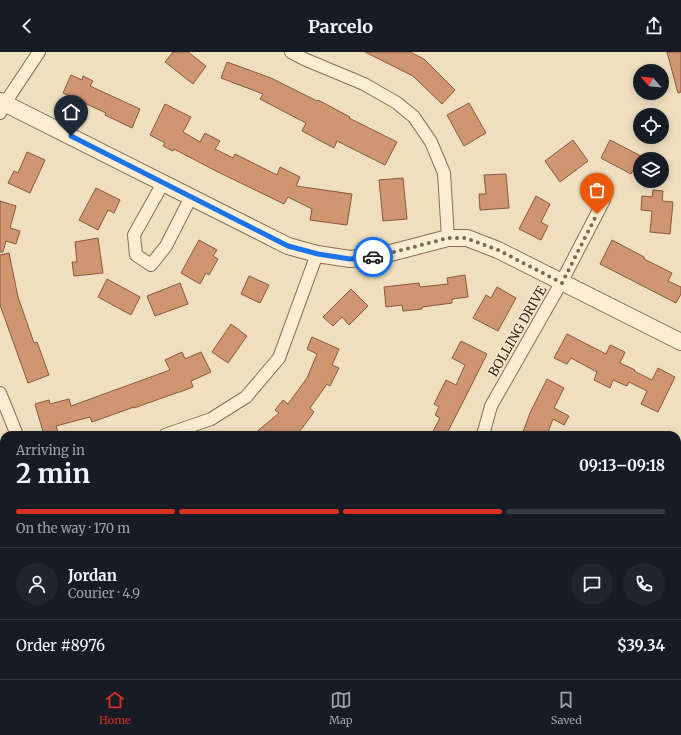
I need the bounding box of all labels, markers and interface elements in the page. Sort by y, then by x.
icon: back [16,15,38,37]
text: Parcelo [308,15,373,38]
icon: share [643,15,665,37]
north arrow [633,64,669,100]
map controls [633,64,669,188]
pin [54,95,88,136]
icon: home [60,101,82,123]
button: locate [633,108,669,144]
button: layers [633,152,669,188]
pin [580,173,614,214]
icon: bag [586,179,608,201]
courier [353,237,393,277]
icon: car [362,246,384,268]
street label: BOLLING DRIVE [485,282,551,380]
text: Arriving in [16,442,85,459]
text: 09:13–09:18 [579,456,665,475]
text: 2 min [16,457,90,490]
text: On the way · 170 m [16,520,130,537]
button: person [16,563,58,605]
button: chat [571,563,613,605]
button: phone [623,563,665,605]
text: Jordan [68,566,117,585]
text: Courier · 4.9 [68,585,140,602]
text: Order #8976 [16,636,105,655]
text: $39.34 [617,636,665,655]
tab: Home [99,689,131,727]
tab: Map [329,689,352,727]
tab: Saved [551,689,582,727]

